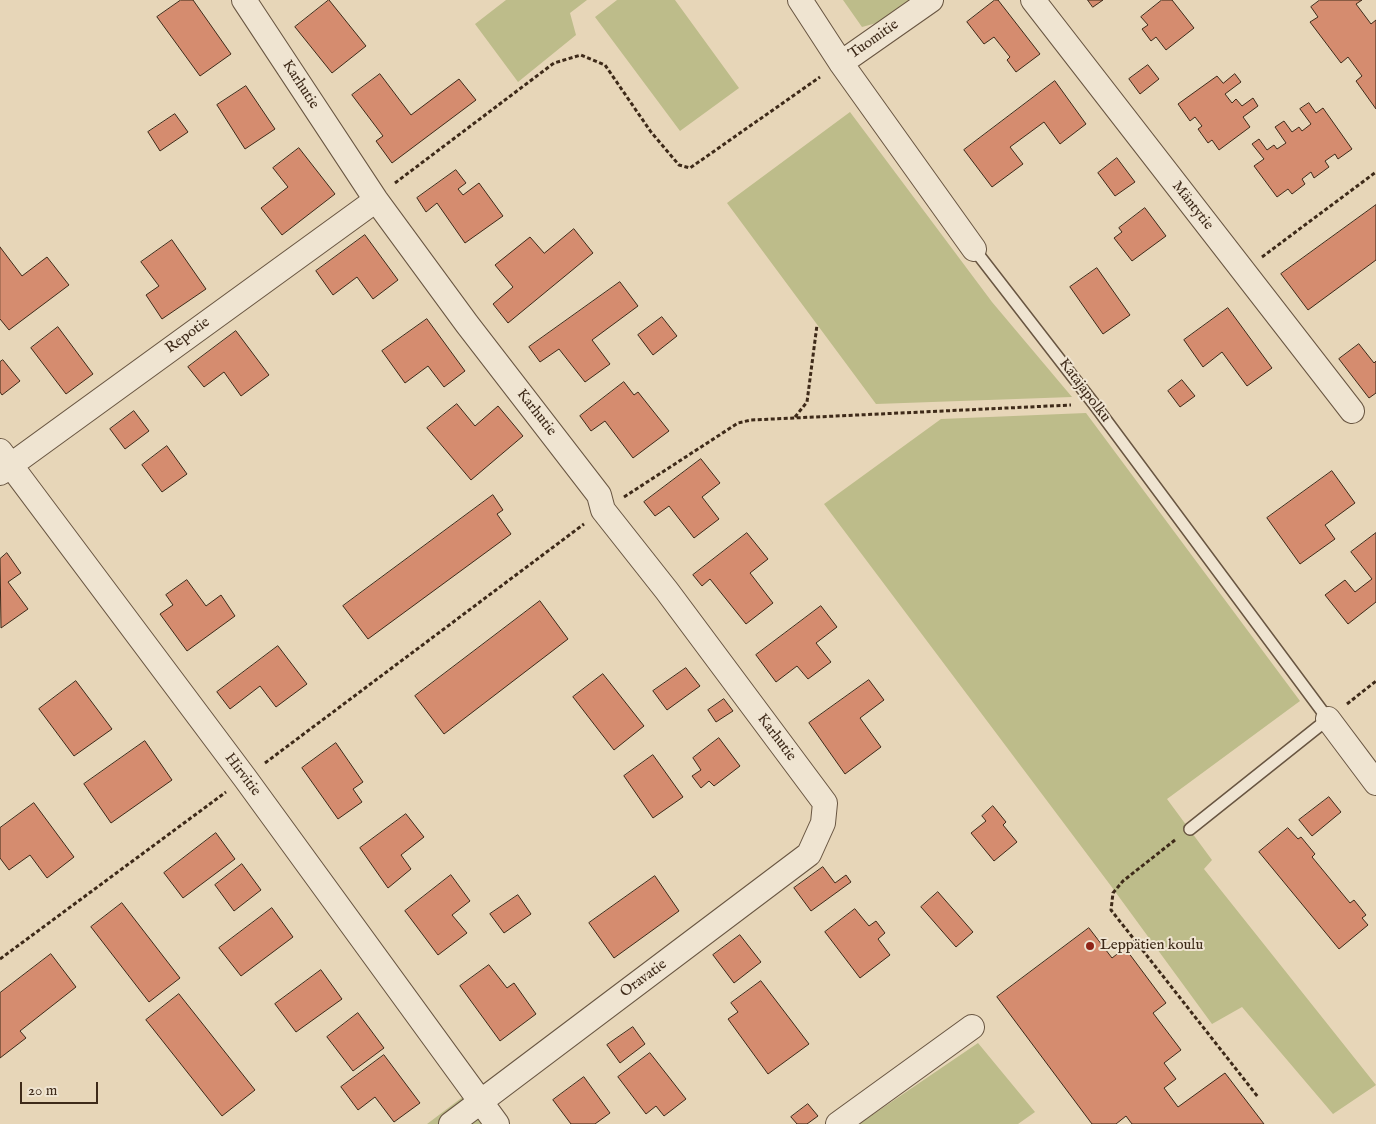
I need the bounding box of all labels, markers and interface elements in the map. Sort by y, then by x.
street label: Tuomitie [846,16,902,64]
street label: Karhutie [278,57,322,113]
street label: Mäntytie [1167,178,1217,234]
street label: Repotie [162,314,214,358]
street label: Katajapolku [1054,356,1114,426]
street label: Karhutie [512,386,560,440]
street label: Karhutie [752,711,800,765]
street label: Hirvitie [220,750,264,800]
place label: Leppätien koulu [1100,937,1203,955]
marker: Leppätien koulu [1084,940,1096,952]
street label: Oravatie [617,956,671,1002]
scale bar [22,1072,100,1104]
text: 20 m [28,1081,57,1100]

